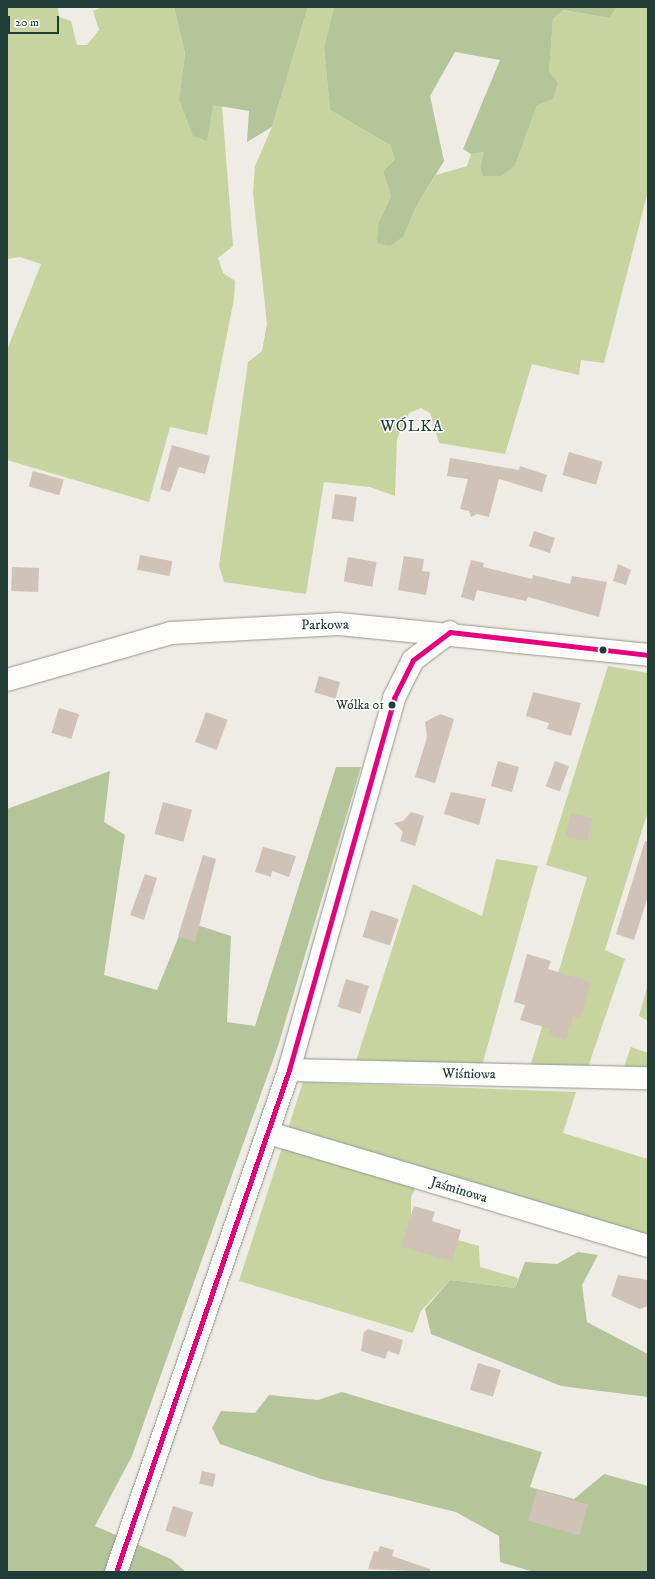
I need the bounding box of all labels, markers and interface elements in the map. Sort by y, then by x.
scale bar [10,8,61,34]
text: 20 m [15,15,39,30]
district label: WÓLKA [380,416,444,436]
street label: Parkowa [301,616,349,634]
unlabelled marker [598,645,608,655]
place label: Wólka 01 [336,697,384,713]
marker: Wólka 01 [387,700,397,710]
street label: Wiśniowa [442,1065,496,1083]
street label: Jaśminowa [428,1173,490,1207]

